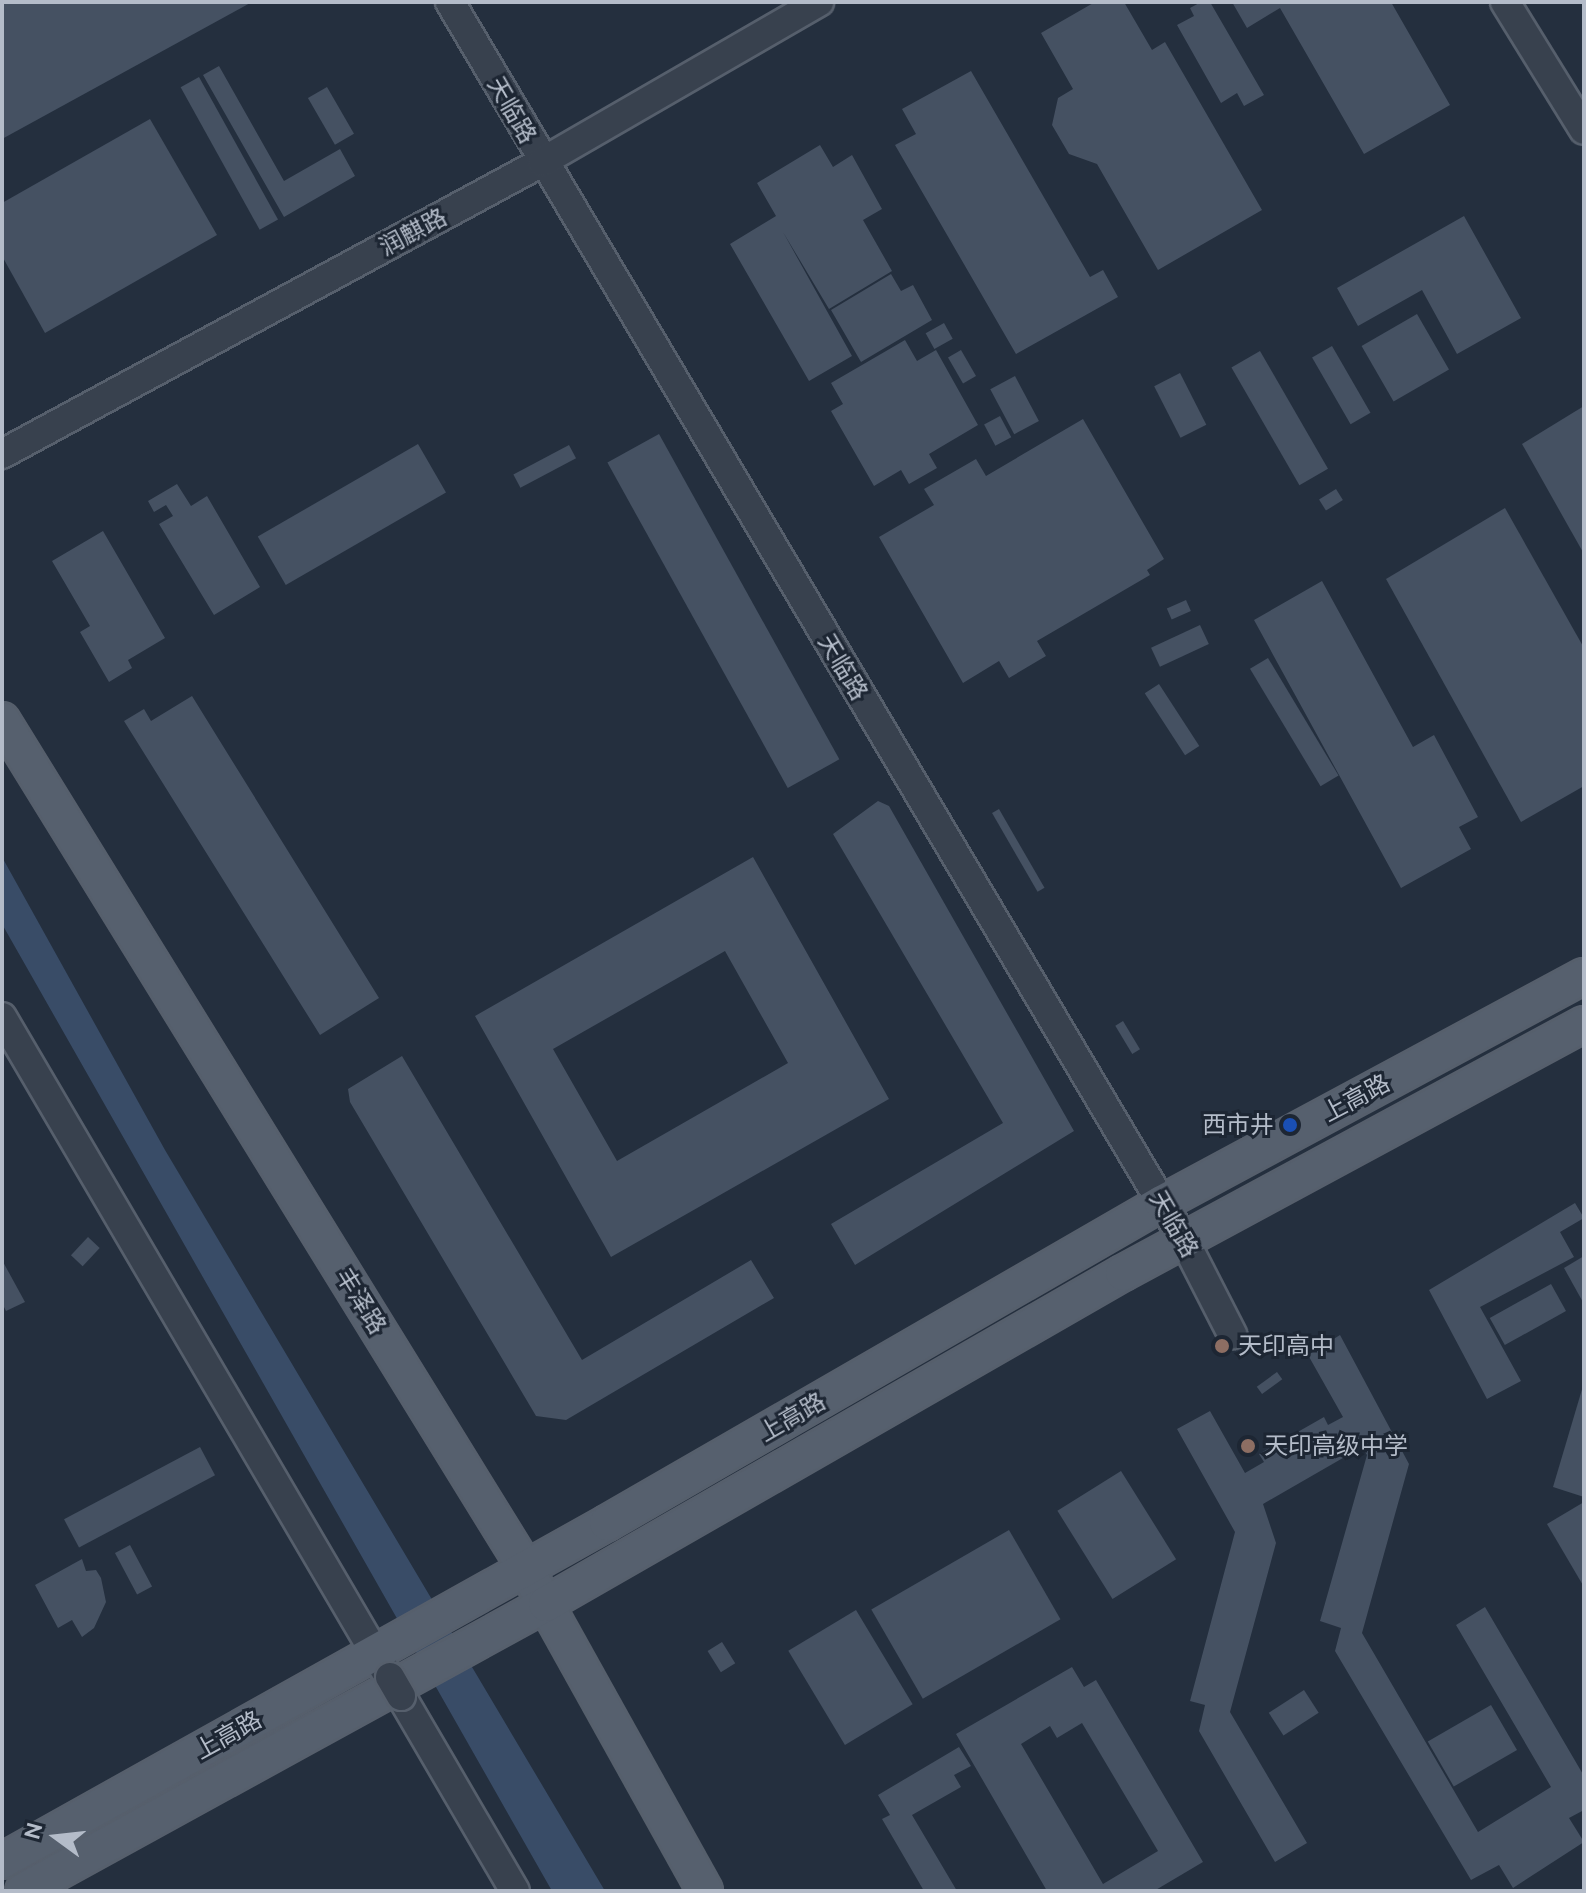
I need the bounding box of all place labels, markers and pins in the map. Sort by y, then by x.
place label: 西市井 [1202,1111,1274,1139]
marker: 西市井 [1281,1116,1299,1134]
place label: 天印高中 [1238,1332,1334,1360]
marker: 天印高中 [1213,1337,1231,1355]
place label: 天印高级中学 [1264,1432,1408,1460]
marker: 天印高级中学 [1239,1437,1257,1455]

